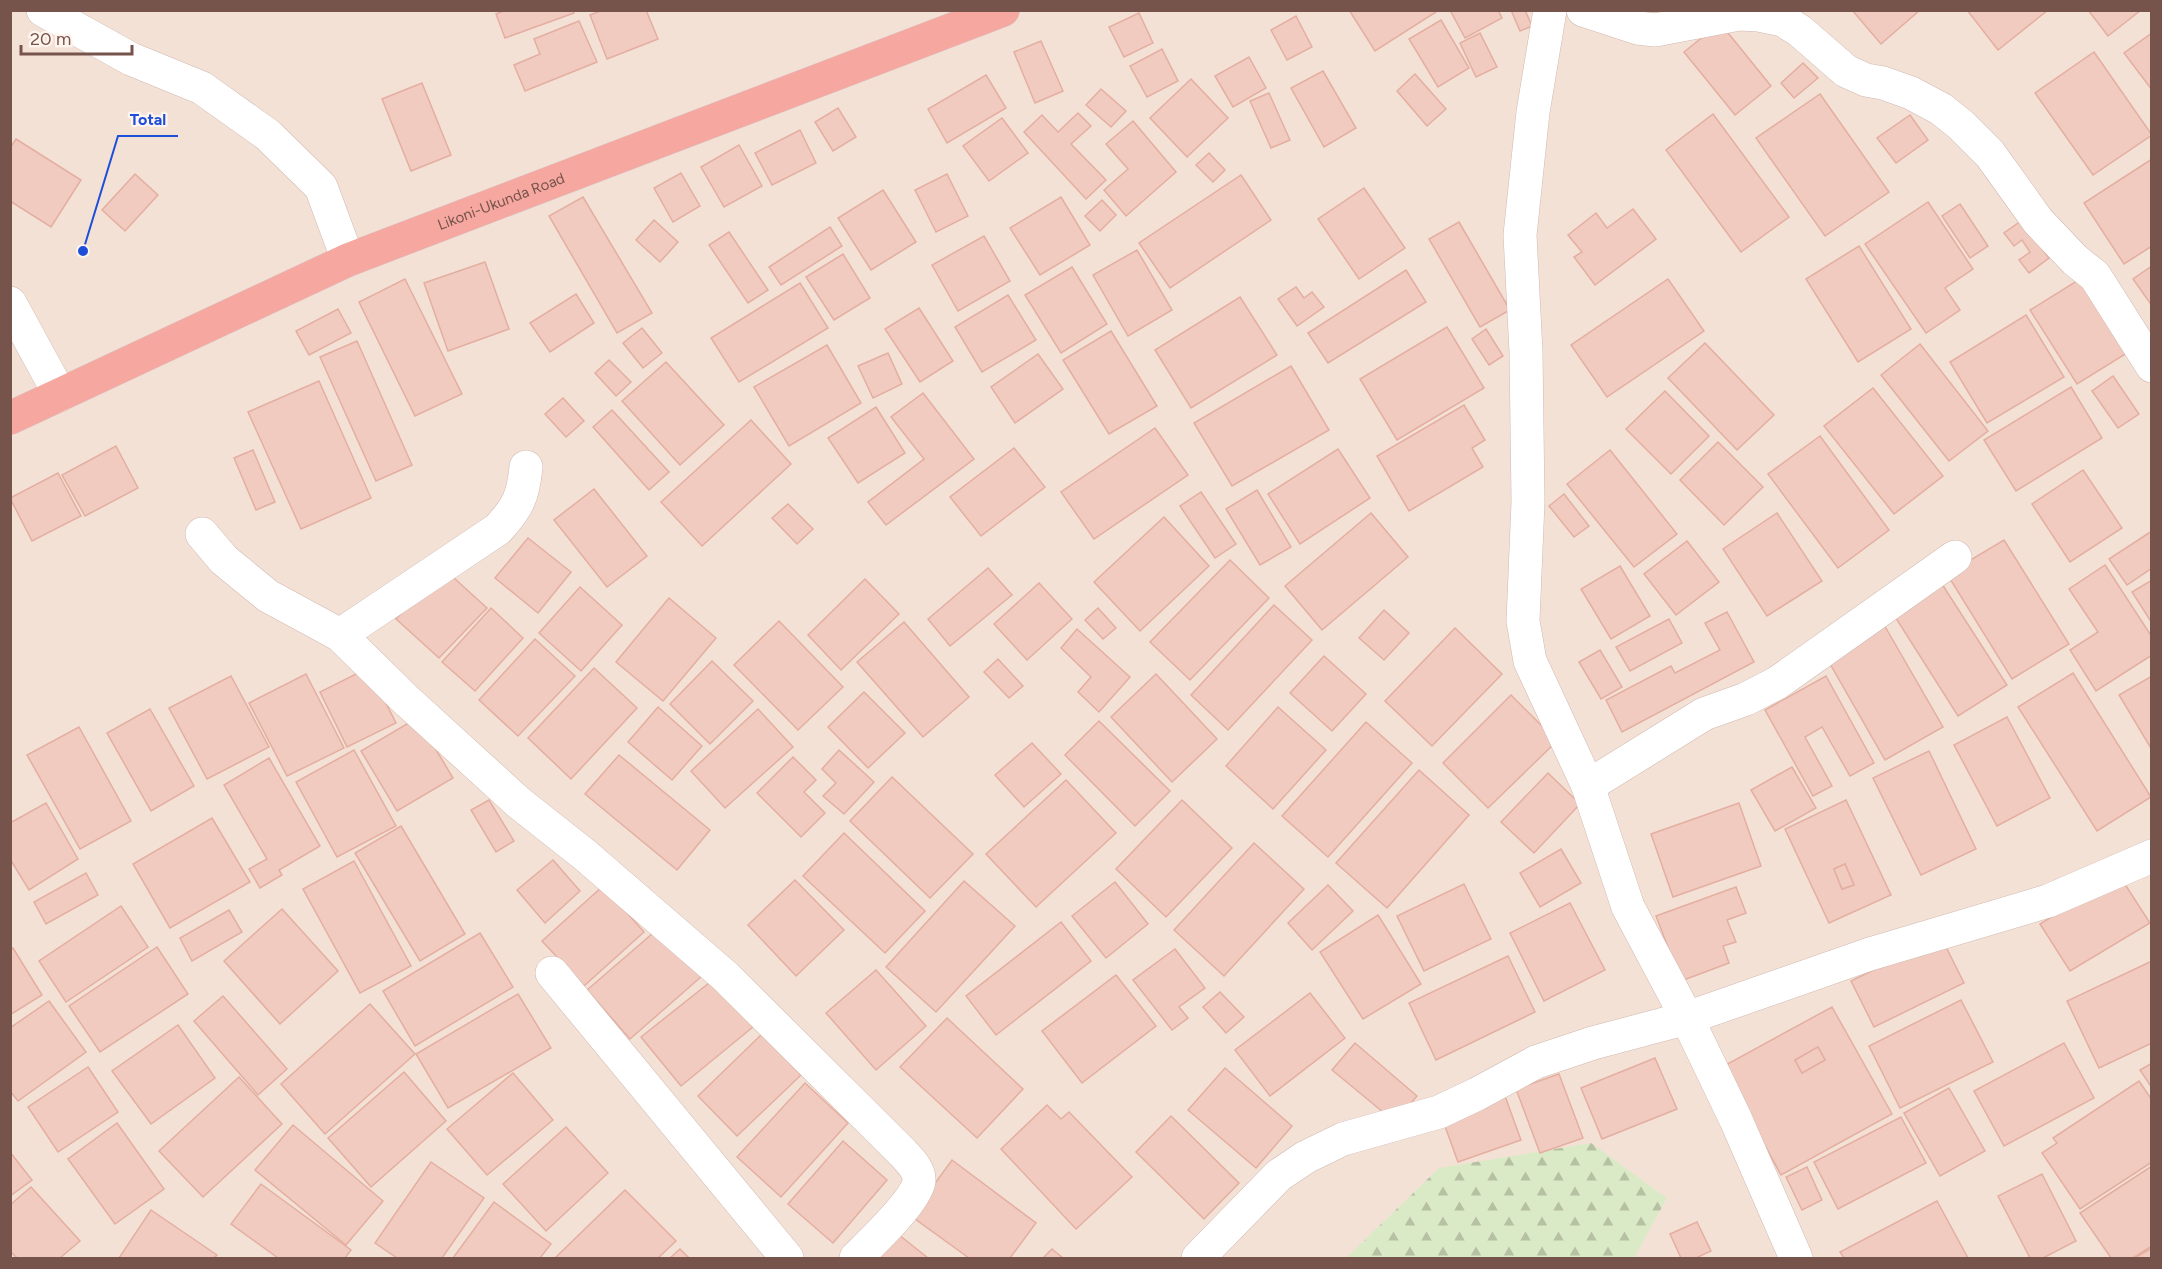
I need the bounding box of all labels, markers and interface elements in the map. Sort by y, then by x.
scale bar [21,18,132,56]
text: 20 m [30,28,71,50]
callout: Total [118,102,178,136]
text: Total [130,110,166,129]
street label: Likoni-Ukunda Road [435,169,567,234]

